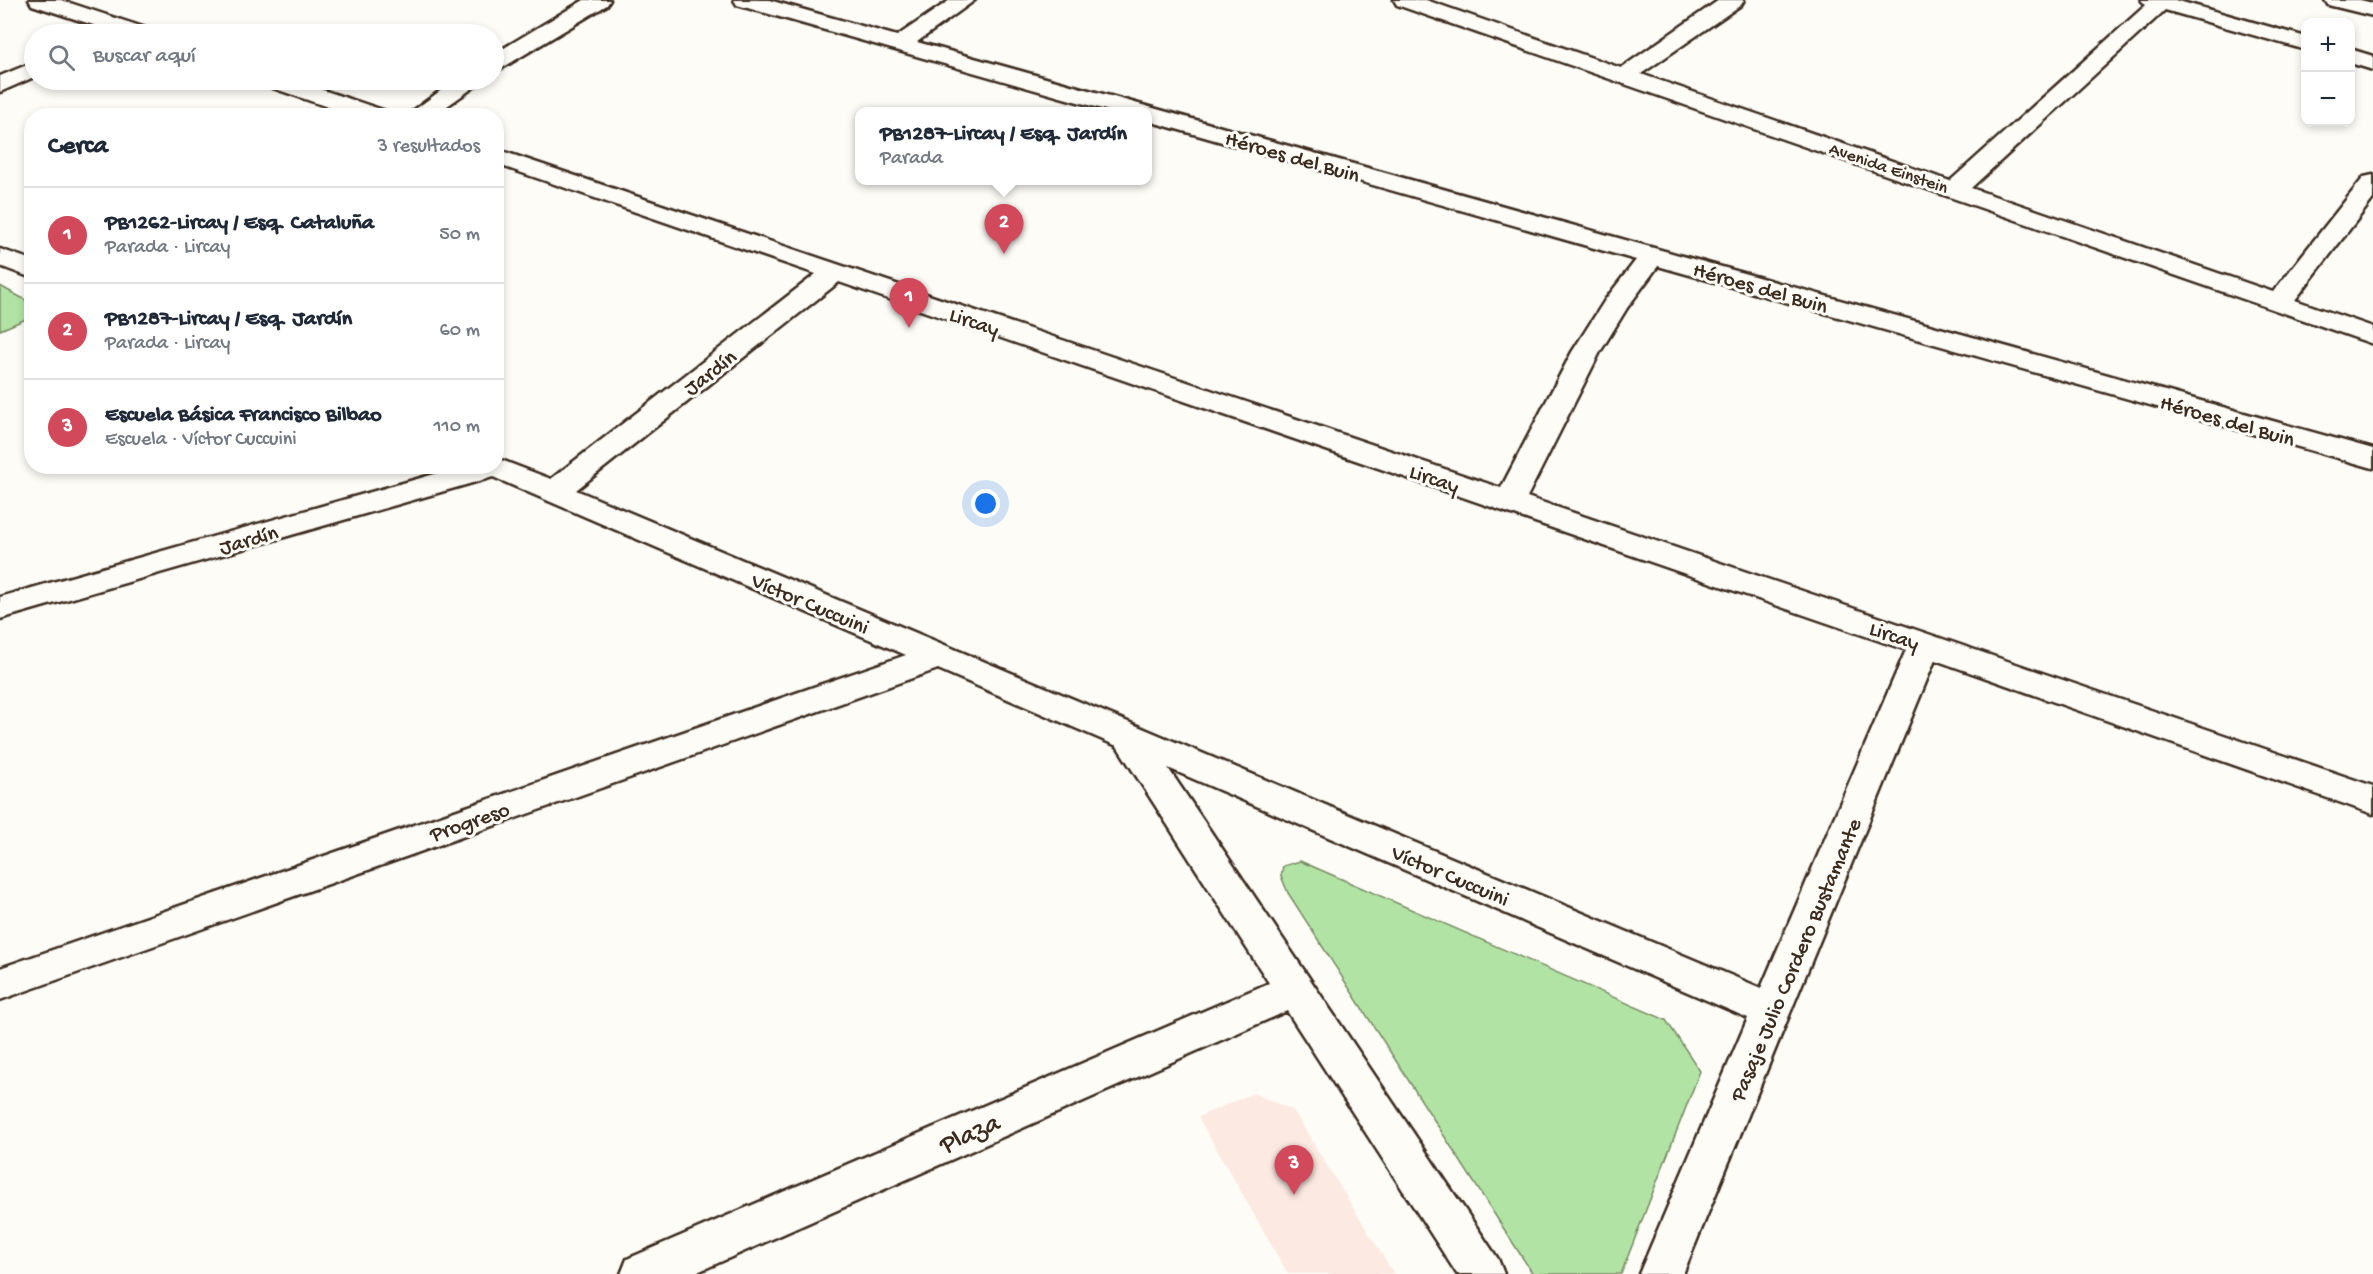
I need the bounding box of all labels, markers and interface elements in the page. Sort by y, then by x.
map controls [2301,18,2355,126]
button: + [2301,18,2355,72]
search box [24,24,504,90]
icon: search [45,41,78,74]
text: Buscar aquí [93,44,196,70]
button: − [2301,72,2355,126]
popup [855,107,1152,185]
text: PB1287-Lircay / Esq. Jardín [880,122,1127,148]
street label: Héroes del Buin [1222,127,1363,191]
text: Cerca [48,132,108,163]
text: 3 resultados [378,136,480,159]
street label: Avenida Einstein [1826,139,1951,200]
text: Parada [880,148,943,171]
pin: 2 [984,204,1024,254]
text: PB1262-Lircay / Esq. Cataluña [105,211,374,237]
text: 1 [63,224,72,247]
text: 50 m [439,224,480,247]
text: Parada · Lircay [105,237,230,260]
street label: Héroes del Buin [1690,258,1831,322]
pin: 1 [890,278,928,328]
street label: Lircay [945,303,1002,344]
text: PB1287-Lircay / Esq. Jardín [105,307,352,333]
text: 2 [63,320,72,343]
text: 60 m [440,320,480,343]
text: Parada · Lircay [105,333,230,356]
street label: Jardín [680,345,743,403]
street label: Héroes del Buin [2157,391,2298,455]
text: Escuela Básica Francisco Bilbao [105,403,382,429]
text: 3 [62,416,73,439]
text: 110 m [434,416,480,439]
text: Escuela · Víctor Cuccuini [105,429,297,452]
street label: Lircay [1405,460,1462,501]
your location [971,489,1000,518]
street label: Jardín [217,521,282,563]
street label: Víctor Cuccuini [746,569,872,642]
street label: Lircay [1865,617,1922,658]
street label: Progreso [426,798,514,850]
street label: Pasaje Julio Cordero Bustamante [1726,814,1870,1107]
street label: Víctor Cuccuini [1386,841,1512,914]
street label: Plaza [935,1108,1007,1163]
pin: 3 [1274,1146,1314,1195]

